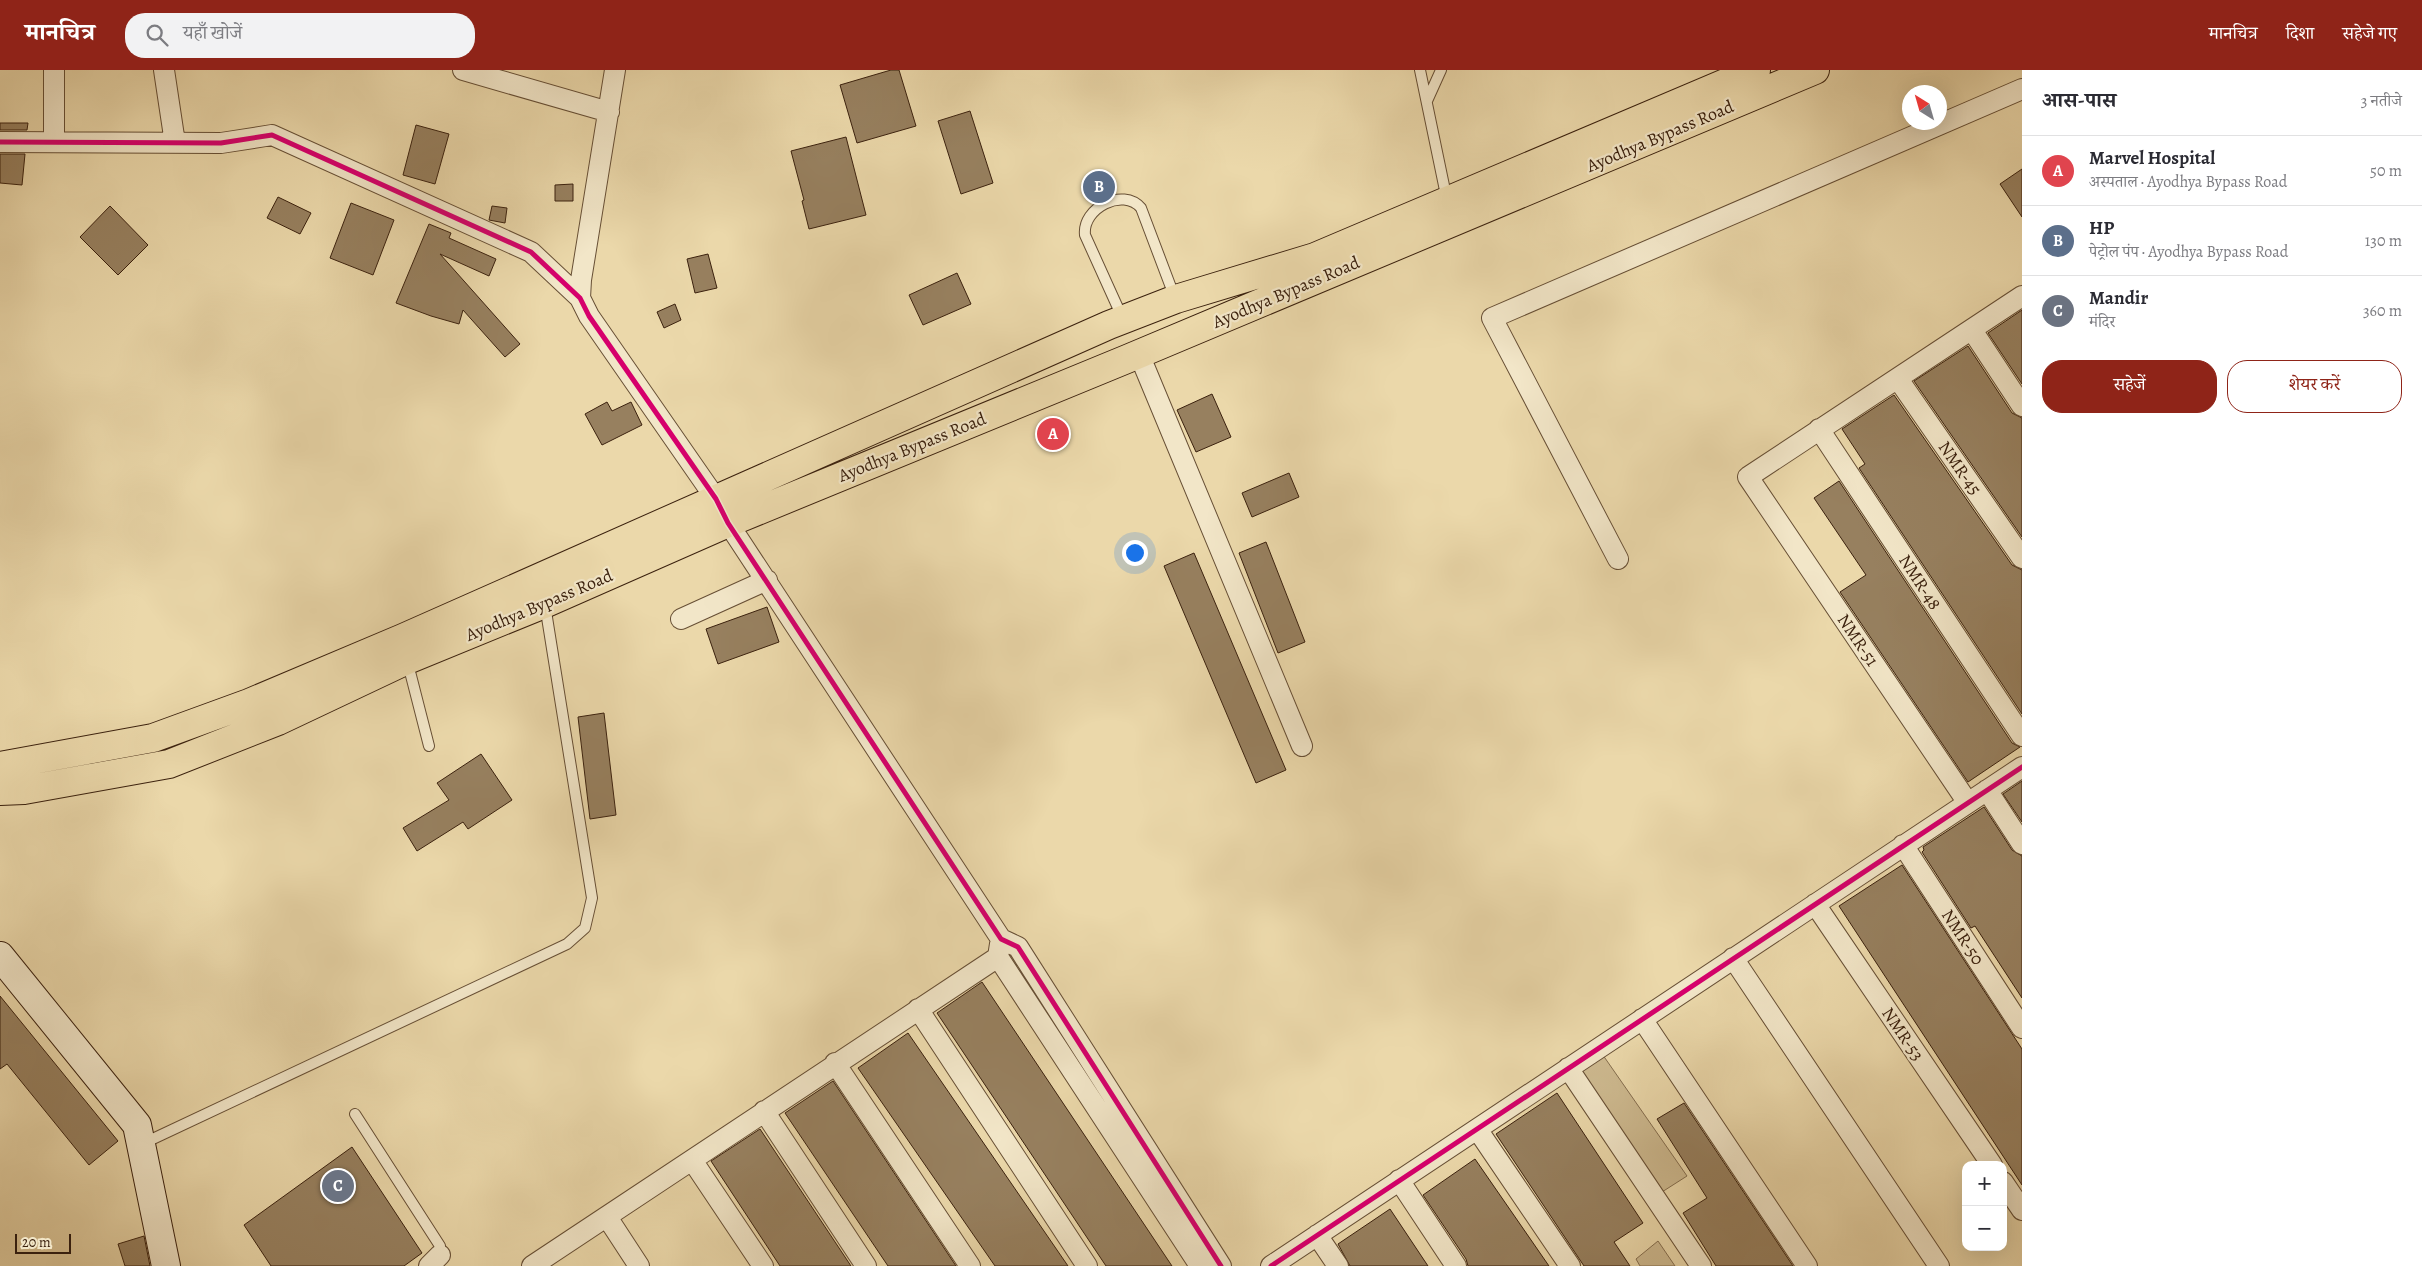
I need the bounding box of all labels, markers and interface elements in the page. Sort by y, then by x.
search box [125,13,475,58]
text: मानचित्र [25,16,95,48]
text: यहाँ खोजें [183,20,242,46]
icon: search [143,21,171,49]
text: मानचित्र [2209,21,2258,45]
text: दिशा [2286,21,2314,45]
text: सहेजे गए [2342,21,2397,45]
north arrow [1902,85,1947,130]
text: आस-पास [2042,86,2116,114]
text: 3 नतीजे [2361,90,2402,112]
street label: Ayodhya Bypass Road [1582,94,1737,178]
text: Marvel Hospital [2089,145,2215,171]
text: A [2053,160,2063,182]
text: 50 m [2370,160,2402,182]
pin: B [1083,168,1115,206]
text: अस्पताल · Ayodhya Bypass Road [2089,171,2287,193]
text: HP [2089,215,2114,241]
text: B [2053,230,2063,252]
text: 130 m [2365,230,2402,252]
text: पेट्रोल पंप · Ayodhya Bypass Road [2089,241,2288,263]
street label: Ayodhya Bypass Road [1208,250,1363,334]
text: Mandir [2089,285,2148,311]
text: C [2053,300,2063,322]
text: 360 m [2363,300,2402,322]
text: मंदिर [2089,311,2115,333]
button: सहेजें [2042,360,2217,413]
button: शेयर करें [2227,360,2402,413]
street label: Ayodhya Bypass Road [834,406,990,488]
pin: A [1037,415,1069,453]
street label: NMR-45 [1933,436,1987,500]
your location [1122,540,1148,566]
street label: NMR-48 [1893,550,1947,614]
street label: Ayodhya Bypass Road [461,563,616,647]
street label: NMR-51 [1832,609,1884,671]
street label: NMR-50 [1936,904,1990,970]
street label: NMR-53 [1876,1002,1930,1066]
map controls [1962,1161,2007,1251]
button: + [1962,1161,2007,1206]
pin: C [322,1167,354,1205]
button: − [1962,1206,2007,1251]
scale bar [15,1231,71,1254]
text: 20 m [22,1233,51,1252]

